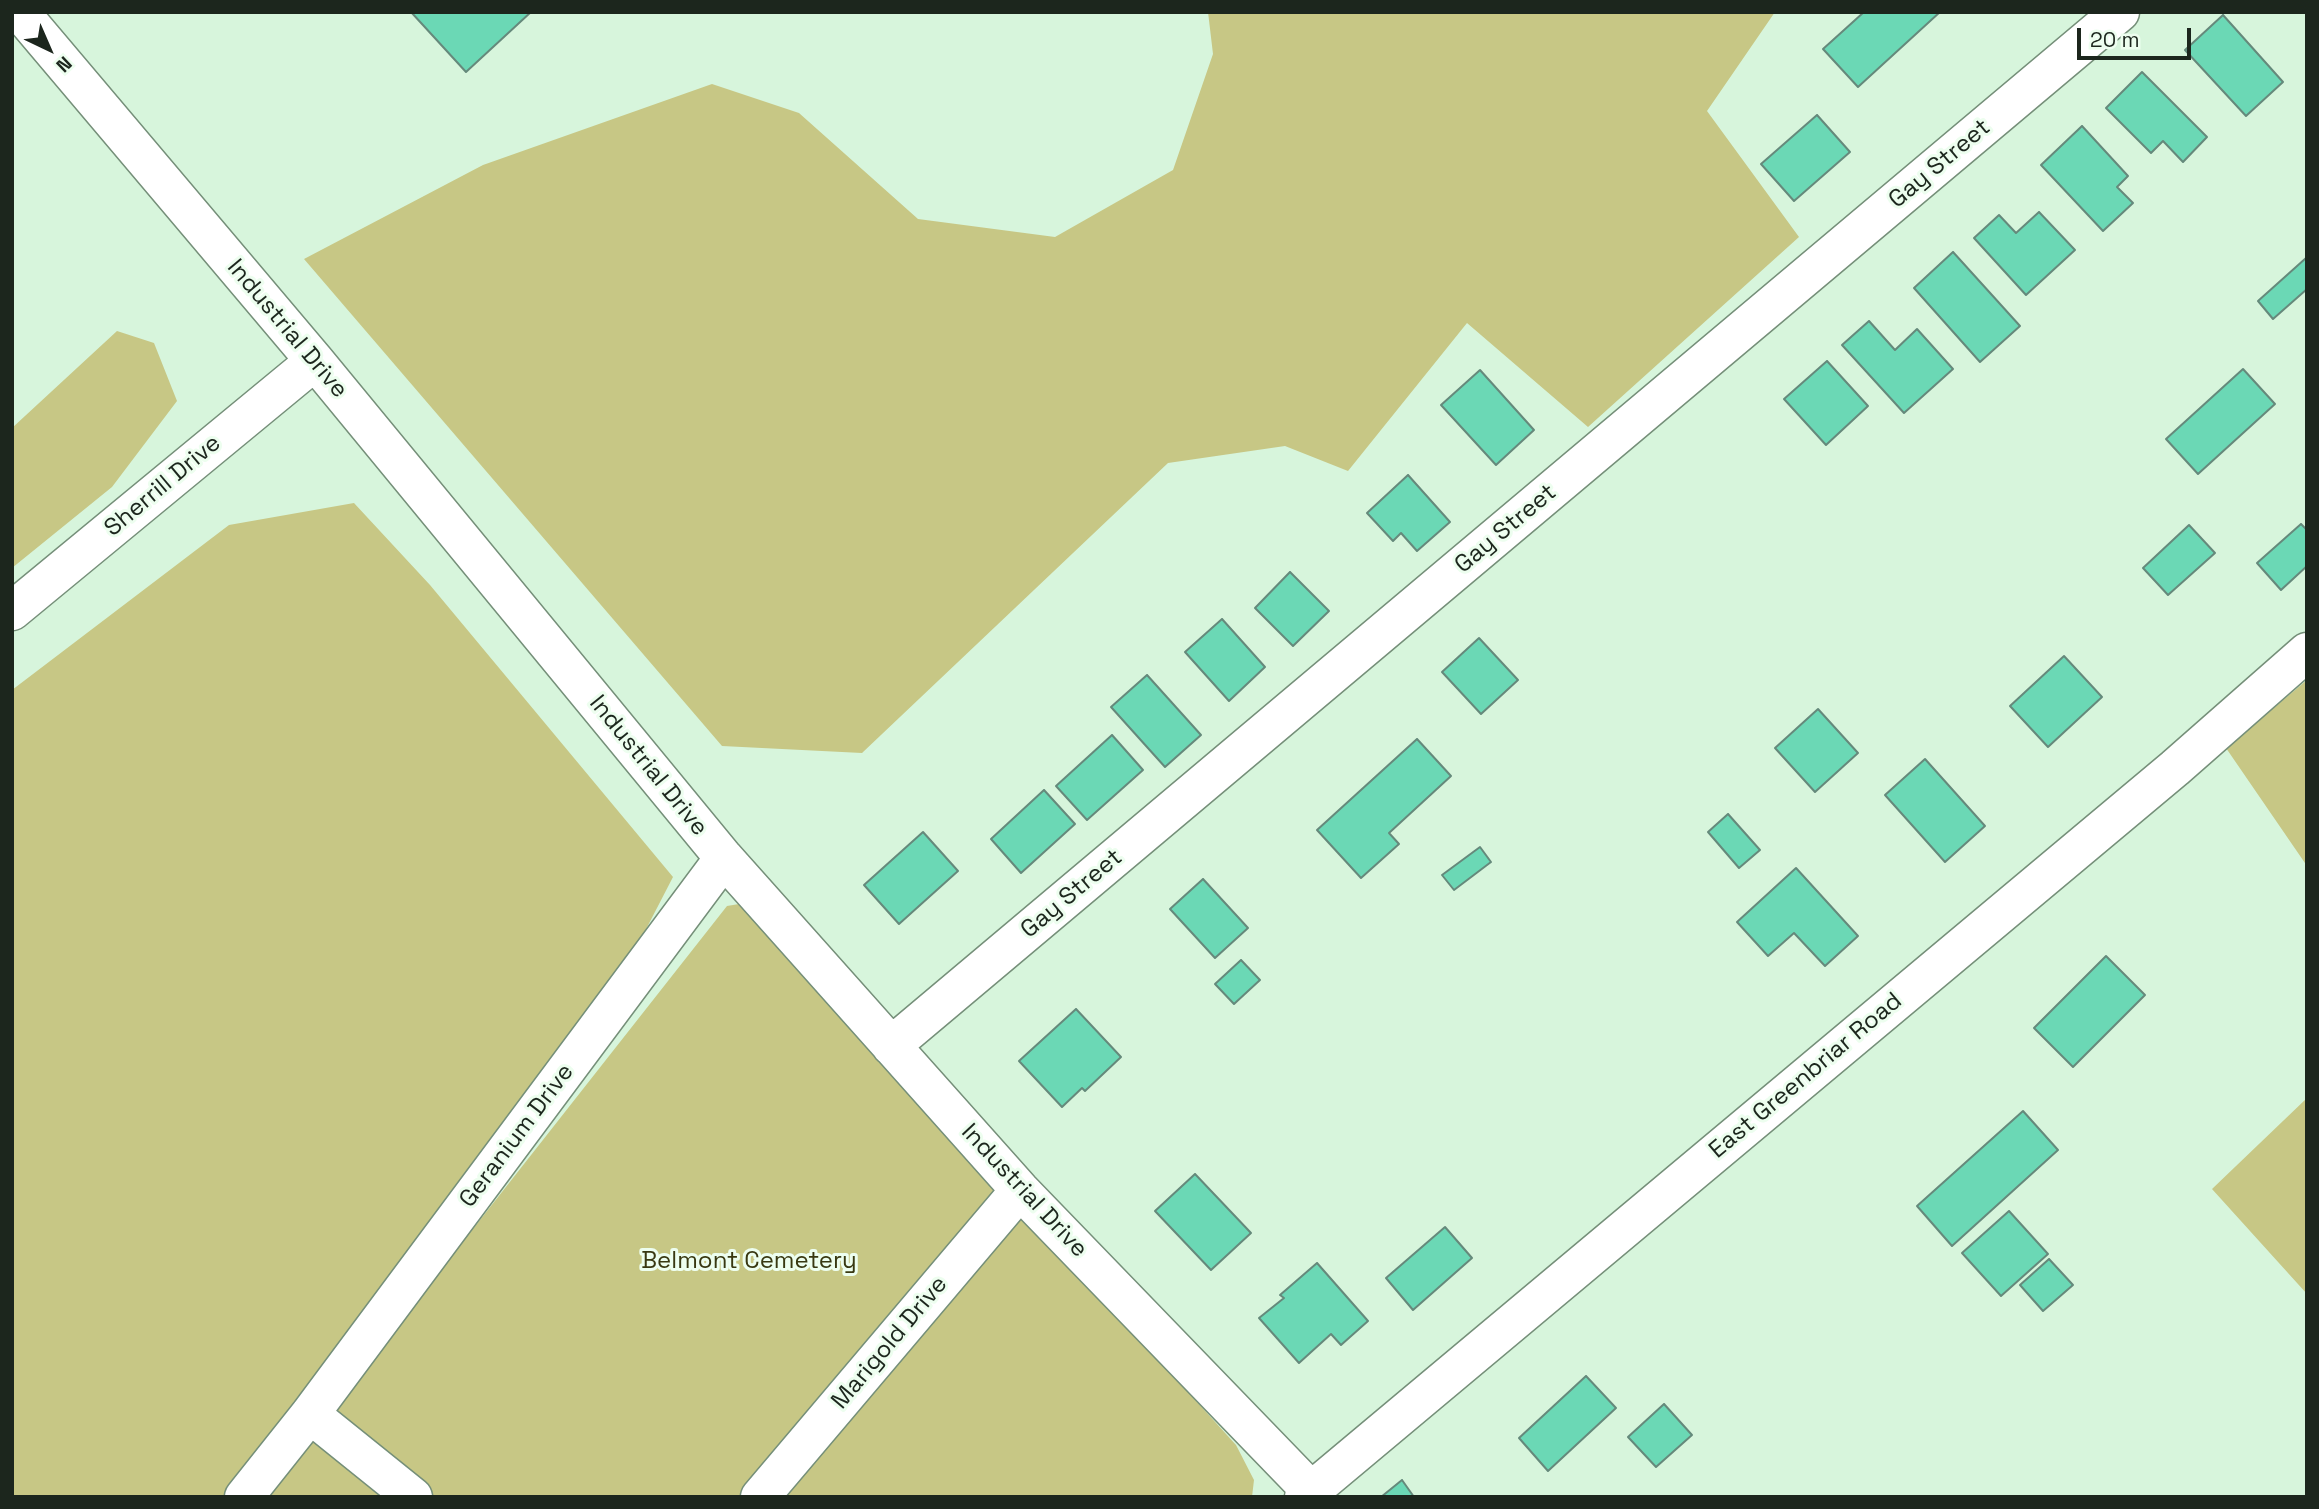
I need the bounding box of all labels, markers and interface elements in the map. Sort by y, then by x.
north arrow [14,14,84,84]
scale bar [2081,14,2195,58]
text: 20 m [2090,26,2140,53]
text: N [51,51,77,78]
street label: Gay Street [1883,113,1997,215]
street label: Industrial Drive [221,254,353,404]
street label: Sherrill Drive [99,429,227,543]
street label: Gay Street [1449,478,1563,580]
street label: Industrial Drive [583,690,713,842]
street label: Gay Street [1015,843,1129,945]
street label: East Greenbriar Road [1704,987,1908,1165]
street label: Geranium Drive [454,1059,580,1213]
street label: Industrial Drive [955,1118,1093,1264]
park label: Belmont Cemetery [641,1247,857,1275]
street label: Marigold Drive [826,1271,954,1415]

